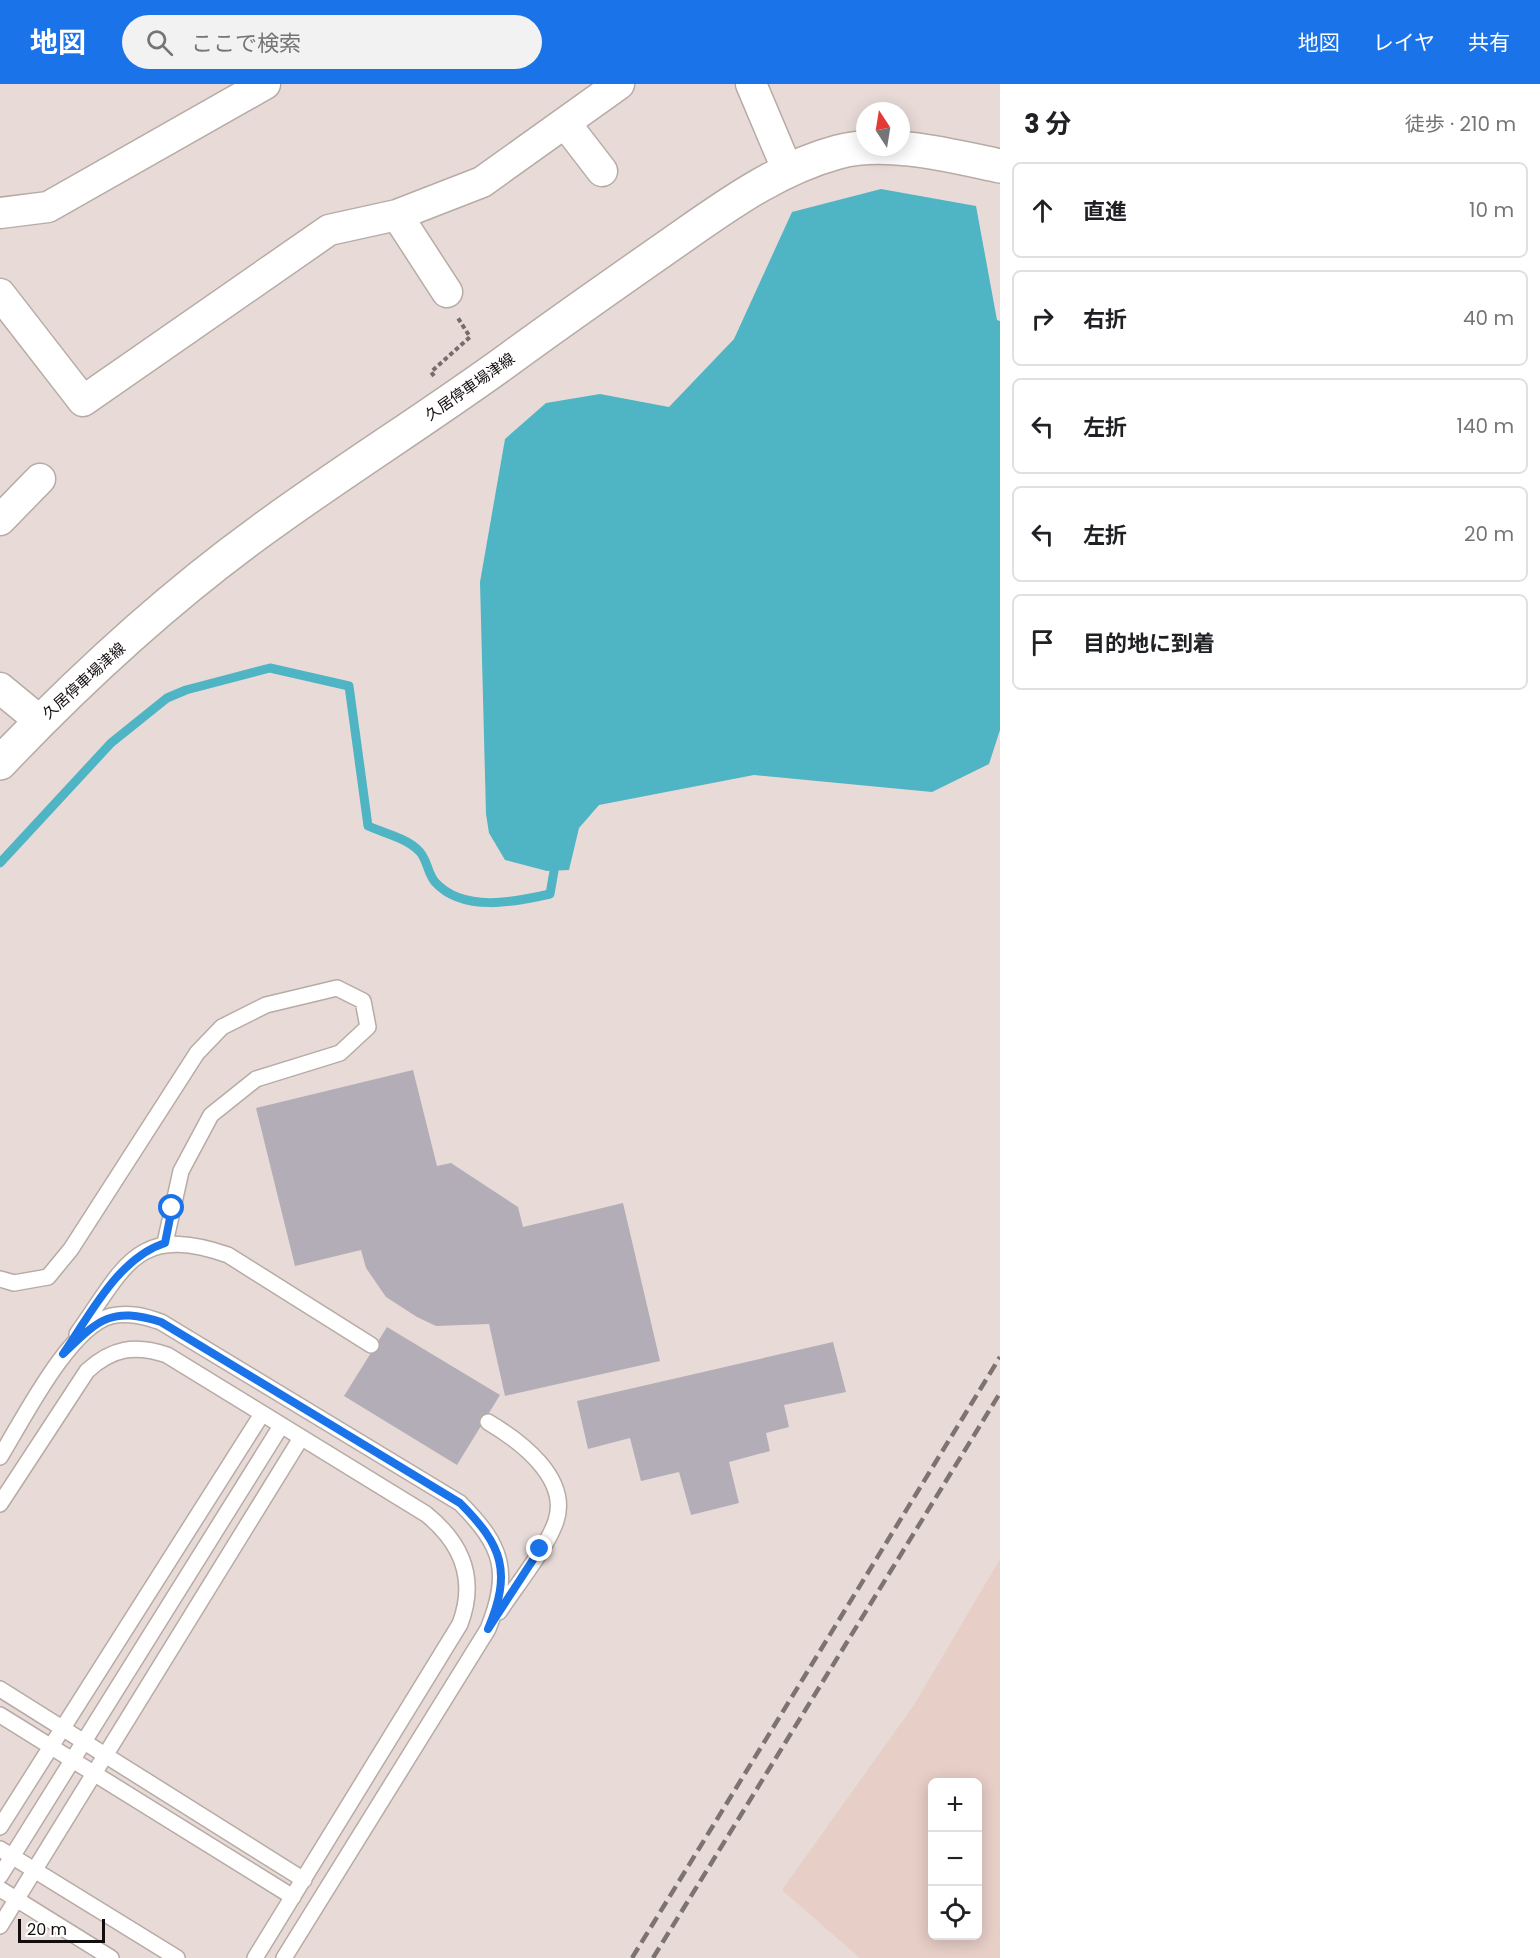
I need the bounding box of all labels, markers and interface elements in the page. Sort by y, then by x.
search box [122,15,542,69]
text: 地図 [30,23,86,62]
icon: search [143,26,176,59]
text: ここで検索 [191,28,301,59]
text: 地図 [1298,28,1340,57]
text: レイヤ [1373,28,1435,57]
text: 共有 [1468,28,1510,57]
north arrow [856,102,910,156]
text: 3 分 [1024,106,1071,142]
text: 徒歩 · 210 m [1405,110,1516,138]
icon: ahead [1026,194,1059,227]
text: 直進 [1083,196,1127,227]
text: 10 m [1469,196,1514,224]
icon: right [1026,302,1059,335]
text: 右折 [1083,304,1127,335]
text: 40 m [1463,304,1514,332]
street label: 久居停車場津線 [421,348,519,425]
icon: left [1026,410,1059,443]
text: 左折 [1083,412,1127,443]
text: 140 m [1457,412,1514,440]
icon: left [1026,518,1059,551]
text: 左折 [1083,520,1127,551]
text: 20 m [1464,520,1514,548]
icon: arrive [1026,626,1059,659]
text: 目的地に到着 [1083,628,1215,659]
street label: 久居停車場津線 [38,638,130,724]
route start [158,1194,184,1220]
route end [526,1535,552,1561]
map controls [928,1778,982,1940]
button: + [928,1778,982,1832]
button: − [928,1832,982,1886]
button: locate [928,1886,982,1940]
scale bar [18,1916,105,1944]
text: 20 m [27,1918,67,1941]

